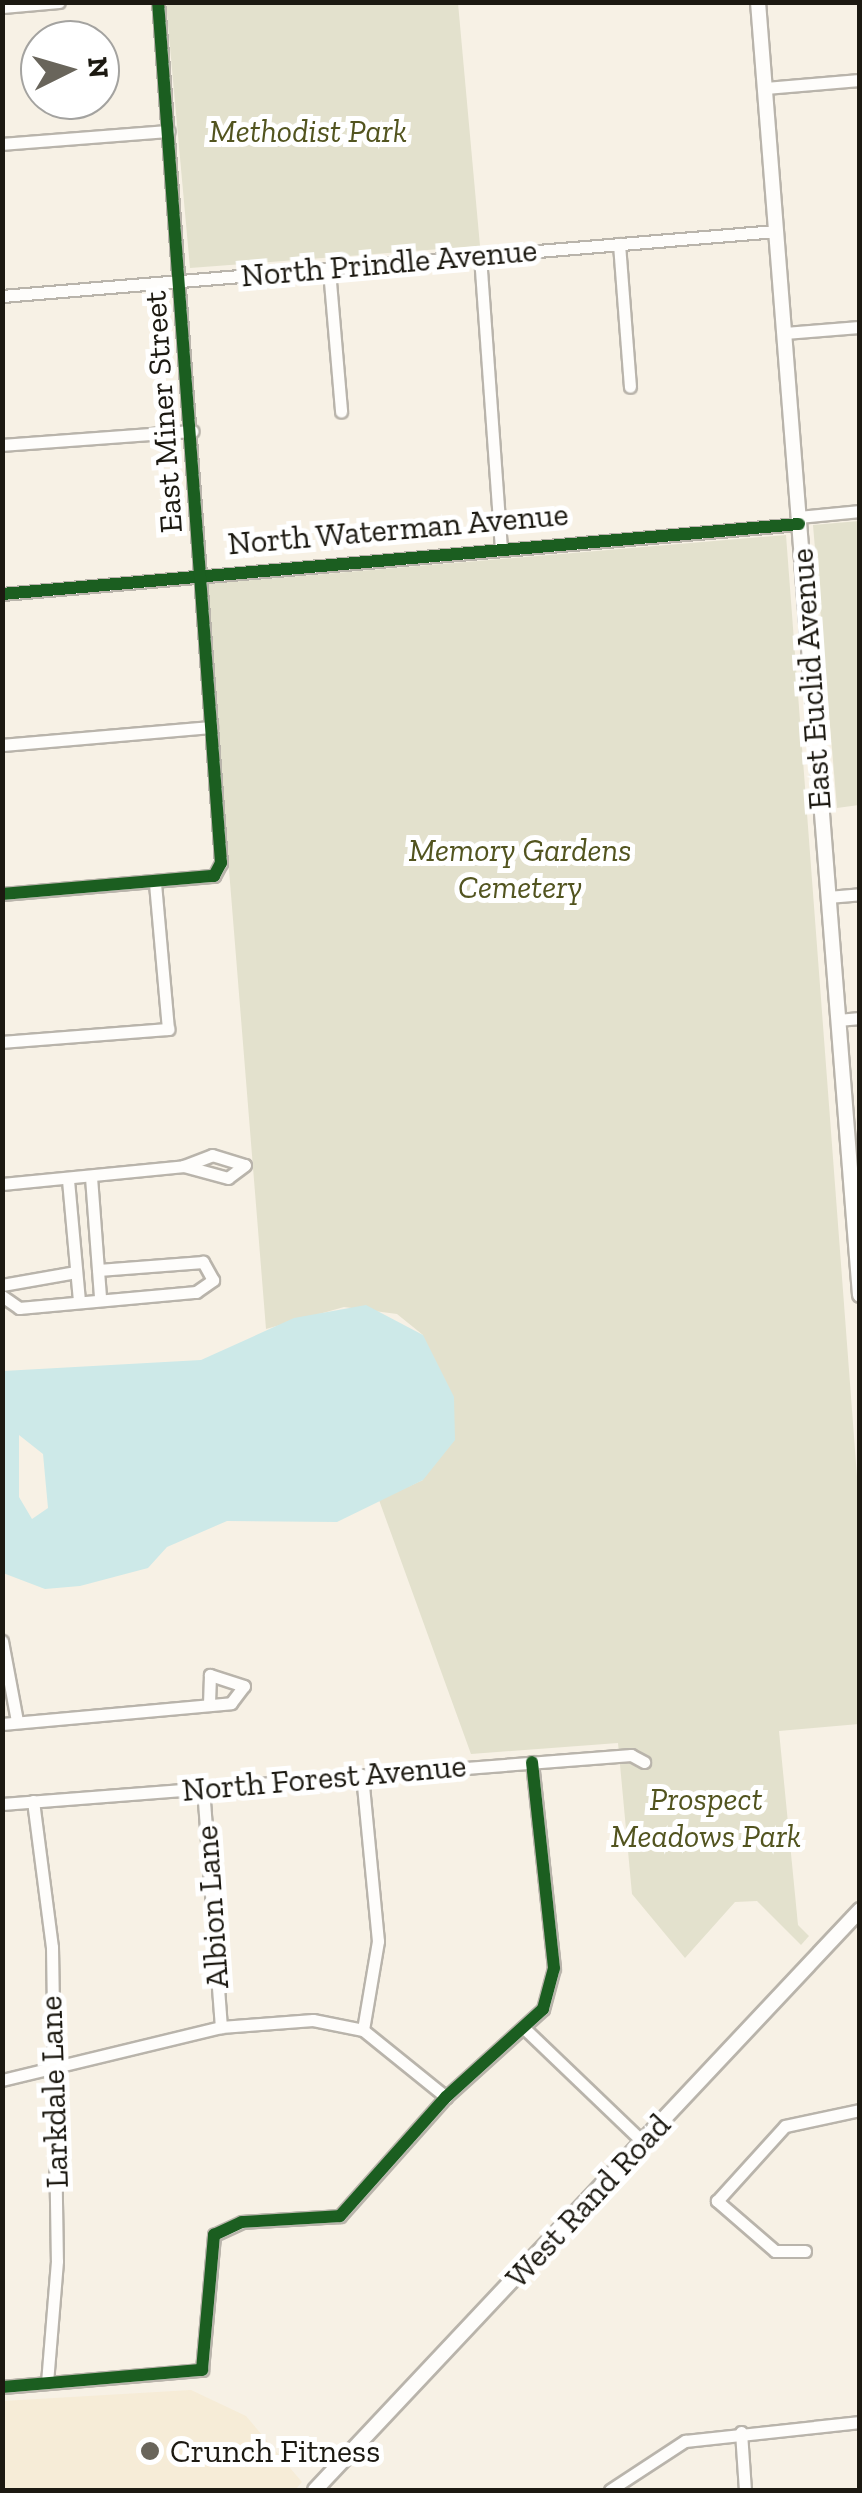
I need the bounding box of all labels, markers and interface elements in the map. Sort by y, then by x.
north arrow [20,20,120,120]
text: N [81,55,116,80]
park label: Methodist Park [209,112,407,150]
street label: North Prindle Avenue [239,231,539,295]
street label: East Miner Street [135,289,191,535]
street label: North Waterman Avenue [225,495,571,563]
street label: East Euclid Avenue [783,547,839,811]
park label: Memory Gardens Cemetery [408,832,632,907]
street label: North Forest Avenue [180,1746,468,1810]
park label: Prospect Meadows Park [611,1781,801,1856]
street label: Albion Lane [187,1824,237,1990]
street label: Larkdale Lane [31,1995,77,2189]
street label: West Rand Road [498,2106,678,2296]
place label: Crunch Fitness [170,2432,380,2470]
marker: Crunch Fitness [139,2440,161,2462]

